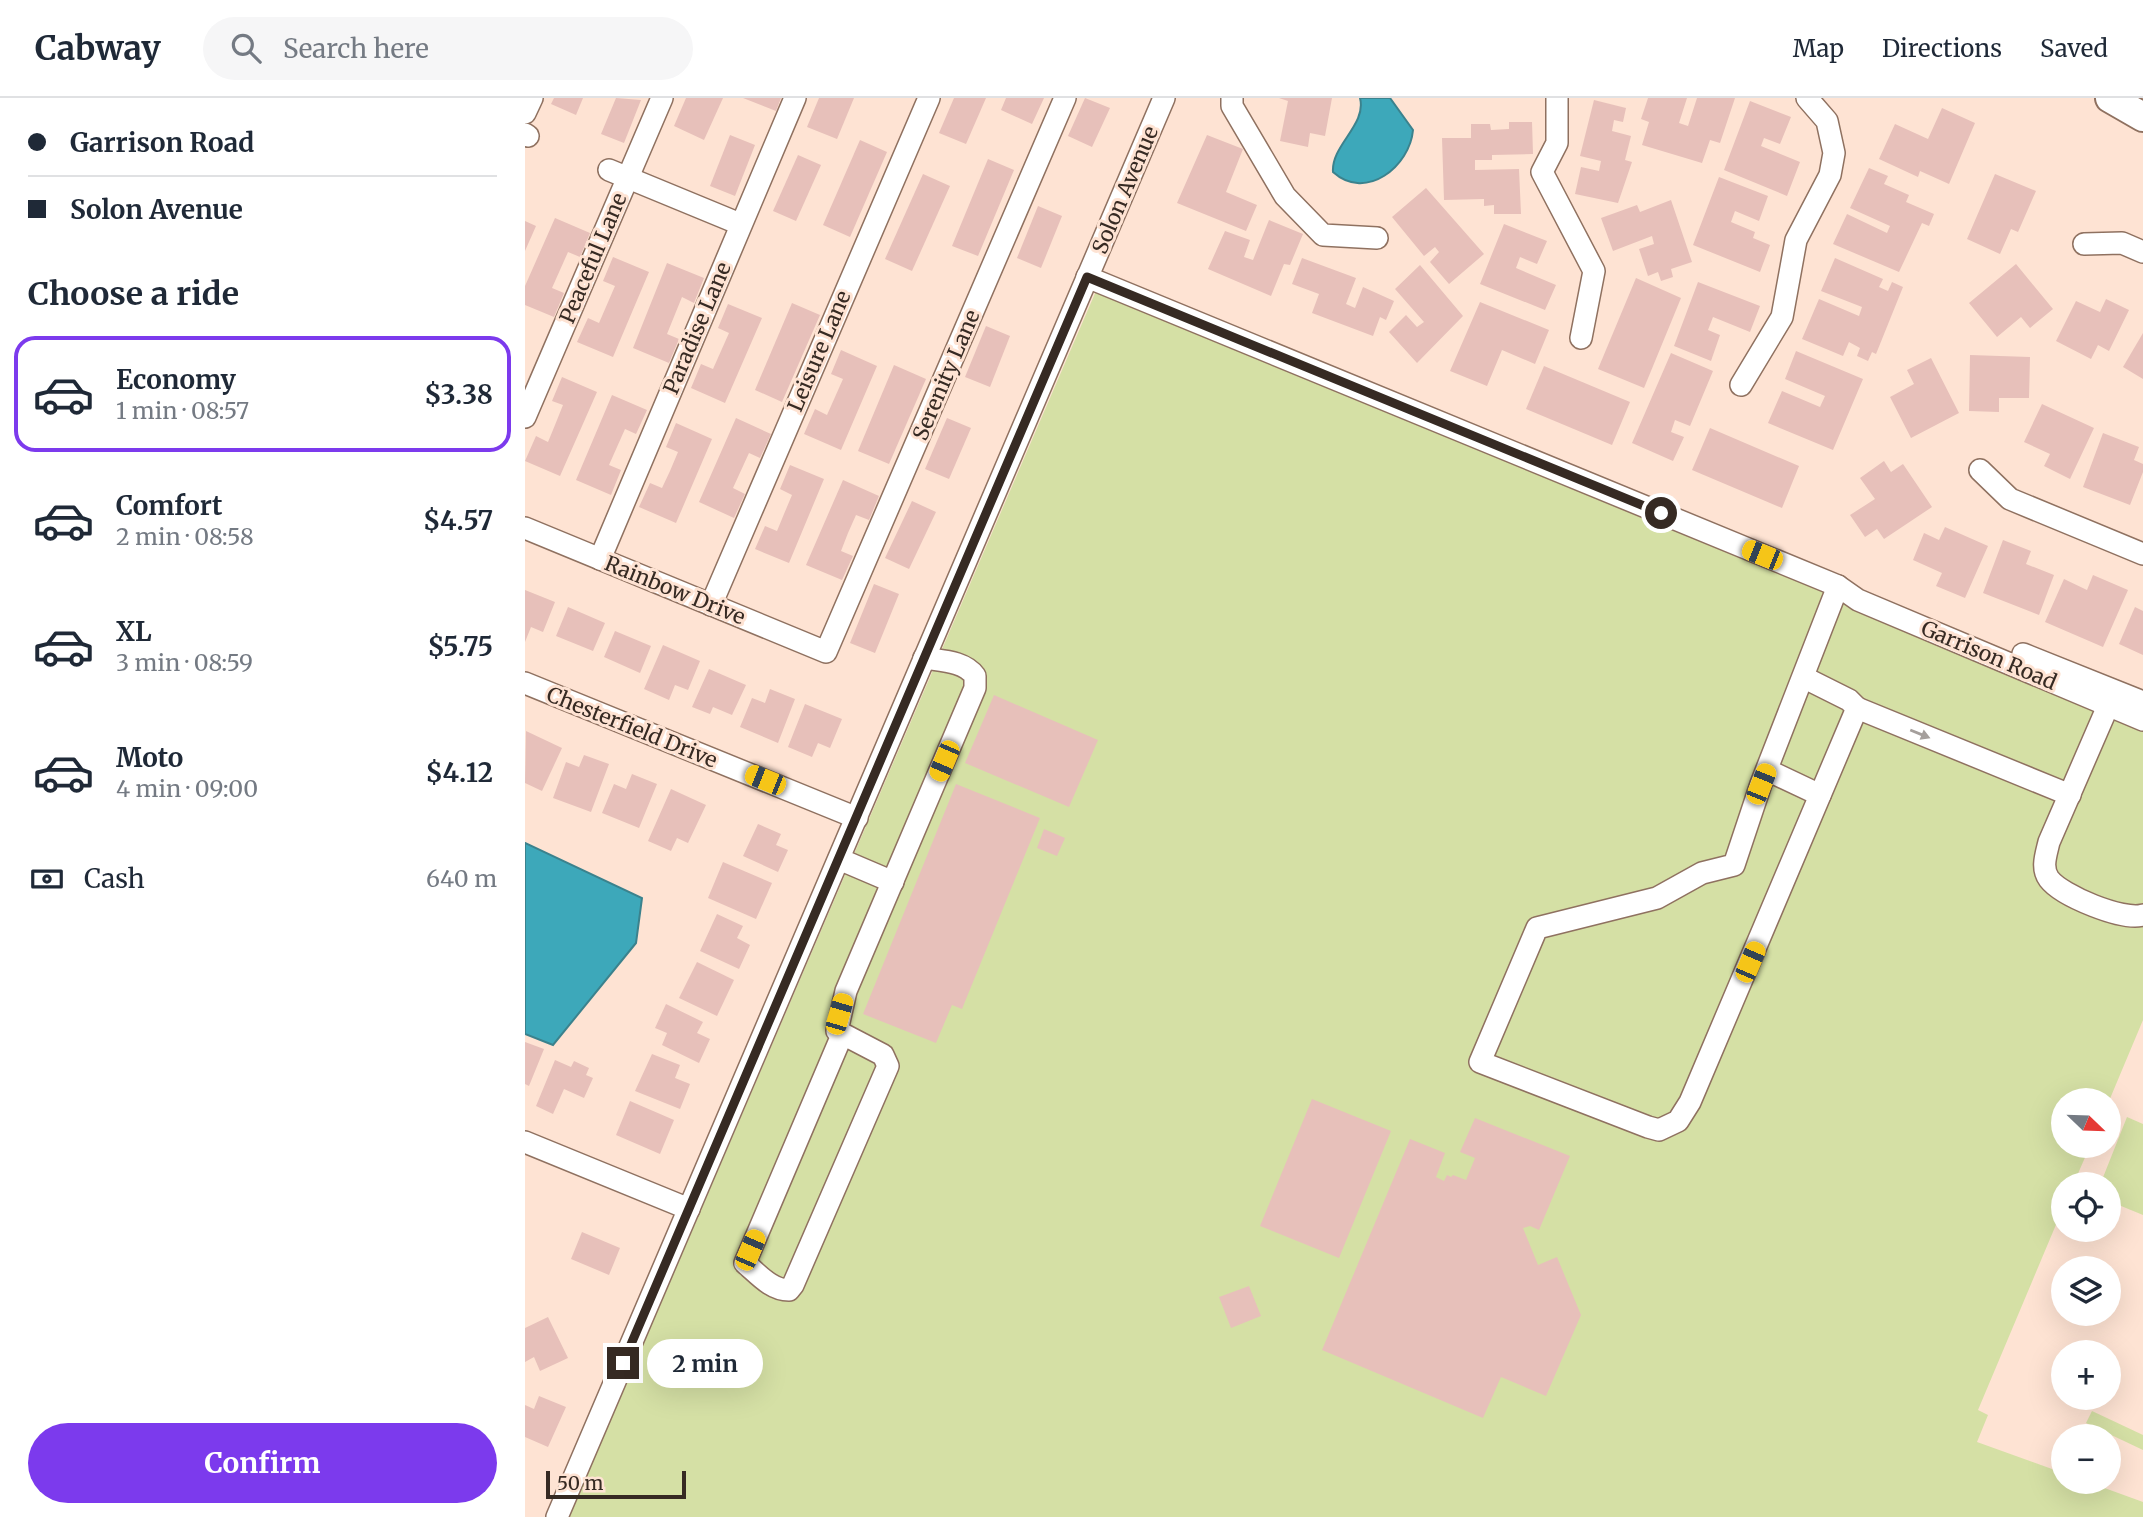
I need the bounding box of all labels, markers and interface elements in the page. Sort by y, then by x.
search box [203,17,693,80]
text: Cabway [35,28,161,69]
icon: search [227,29,265,67]
text: Search here [283,32,429,65]
text: Map [1793,33,1844,64]
text: Directions [1882,33,2002,64]
text: Saved [2040,33,2108,64]
street label: Solon Avenue [1086,122,1164,258]
text: Garrison Road [70,126,254,159]
street label: Peaceful Lane [553,189,633,327]
text: Solon Avenue [70,193,243,226]
street label: Paradise Lane [657,258,737,398]
text: Choose a ride [28,274,239,314]
street label: Leisure Lane [781,286,857,416]
street label: Serenity Lane [906,306,986,444]
icon: car [32,363,95,426]
text: Economy [116,363,236,396]
text: $3.38 [424,378,493,411]
text: 1 min · 08:57 [116,396,249,425]
icon: car [32,489,95,552]
text: Comfort [116,489,222,522]
route start [1645,497,1677,529]
text: $4.57 [423,504,493,537]
text: 2 min · 08:58 [116,522,254,551]
car [1739,537,1786,573]
street label: Rainbow Drive [601,550,749,630]
street label: Garrison Road [1917,614,2061,696]
icon: car [32,615,95,678]
text: XL [116,615,152,648]
text: $5.75 [428,630,493,663]
text: 3 min · 08:59 [116,648,253,677]
street label: Chesterfield Drive [543,680,721,774]
one-way arrow [1909,728,1930,739]
car [927,738,962,784]
icon: car [32,741,95,804]
text: Moto [116,741,183,774]
text: $4.12 [425,756,493,789]
car [1744,761,1779,807]
car [742,762,789,798]
text: 4 min · 09:00 [116,774,258,803]
icon: cash [28,860,66,898]
text: Cash [84,862,145,895]
text: 640 m [426,864,497,893]
car [1733,939,1768,985]
car [824,991,855,1037]
north arrow [2051,1088,2121,1158]
map controls [2051,1088,2121,1494]
button: locate [2051,1172,2121,1242]
car [733,1227,768,1273]
button: layers [2051,1256,2121,1326]
callout: 2 min [647,1338,763,1388]
button: + [2051,1340,2121,1410]
route end [607,1347,639,1379]
text: 2 min [672,1349,738,1378]
button: Confirm [28,1423,497,1503]
button: − [2051,1424,2121,1494]
scale bar [546,1468,686,1500]
text: 50 m [557,1471,603,1495]

